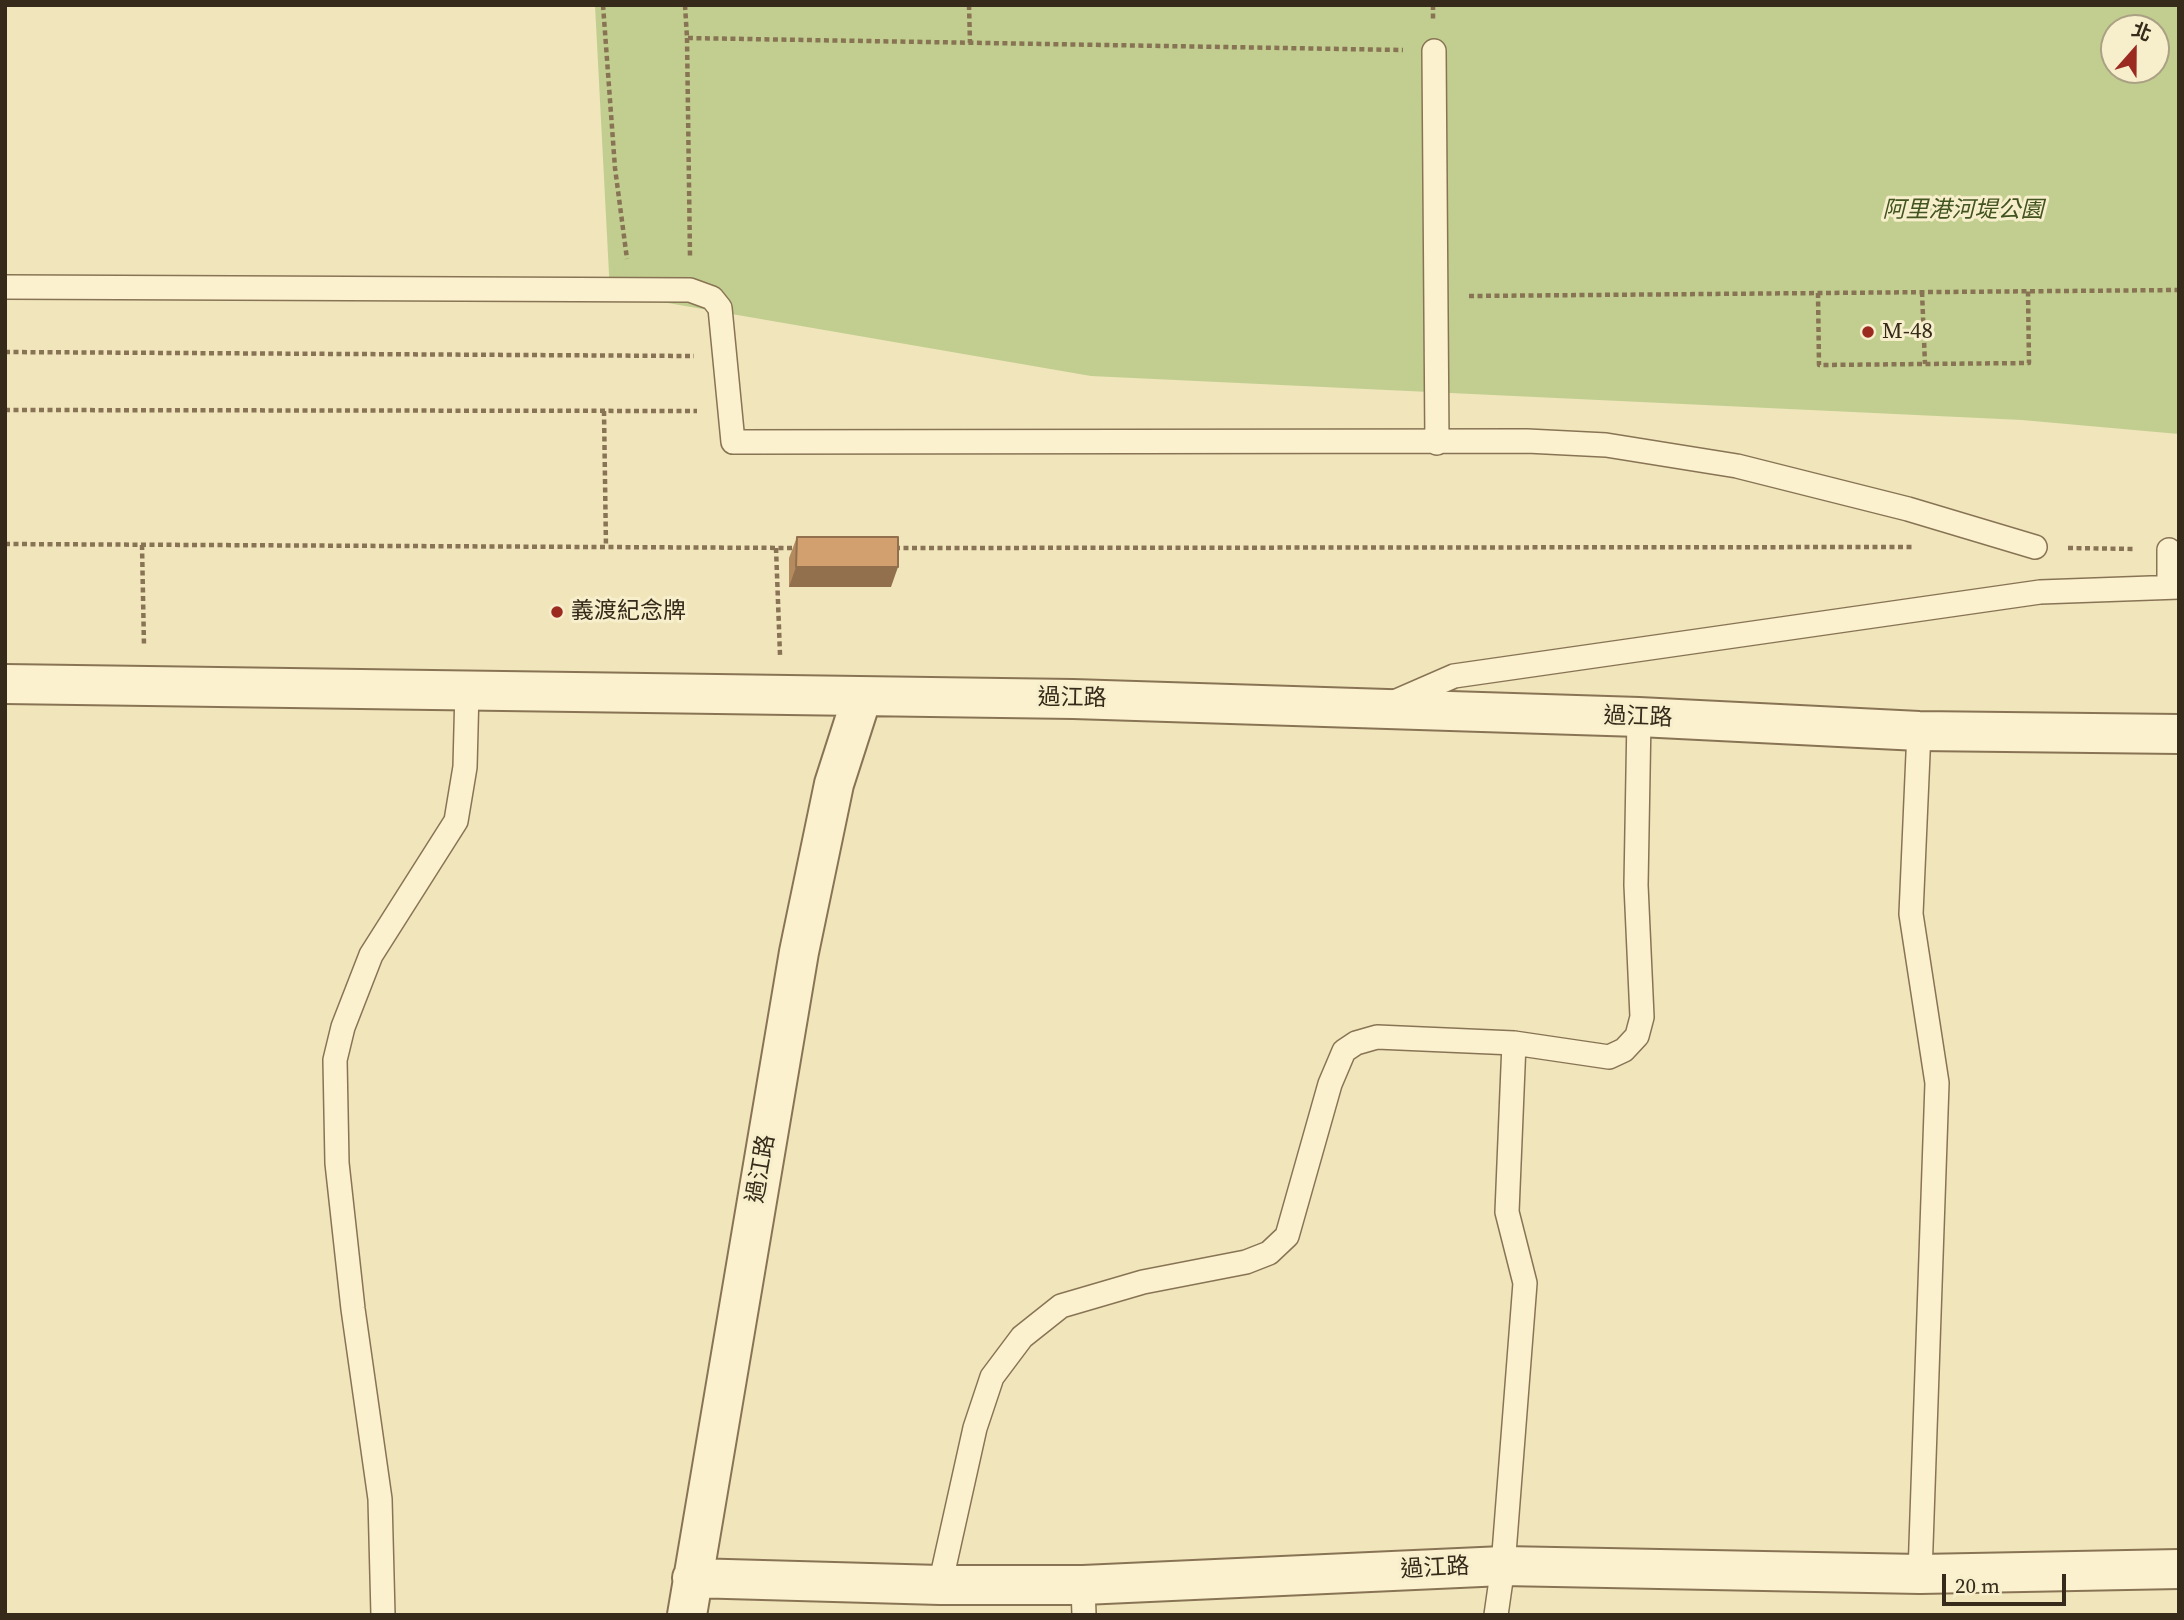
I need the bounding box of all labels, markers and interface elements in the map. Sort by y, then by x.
north arrow [2100,14,2170,84]
text: 北 [2128,16,2155,47]
park label: 阿里港河堤公園 [1883,197,2043,225]
place label: M-48 [1882,318,1933,346]
marker: M-48 [1860,324,1876,340]
place label: 義渡紀念牌 [571,598,686,626]
marker: 義渡紀念牌 [549,604,565,620]
street label: 過江路 [1037,685,1107,713]
street label: 過江路 [1603,703,1673,733]
street label: 過江路 [742,1133,782,1205]
street label: 過江路 [1400,1553,1470,1585]
scale bar [1946,1560,2070,1604]
text: 20 m [1955,1571,2000,1600]

